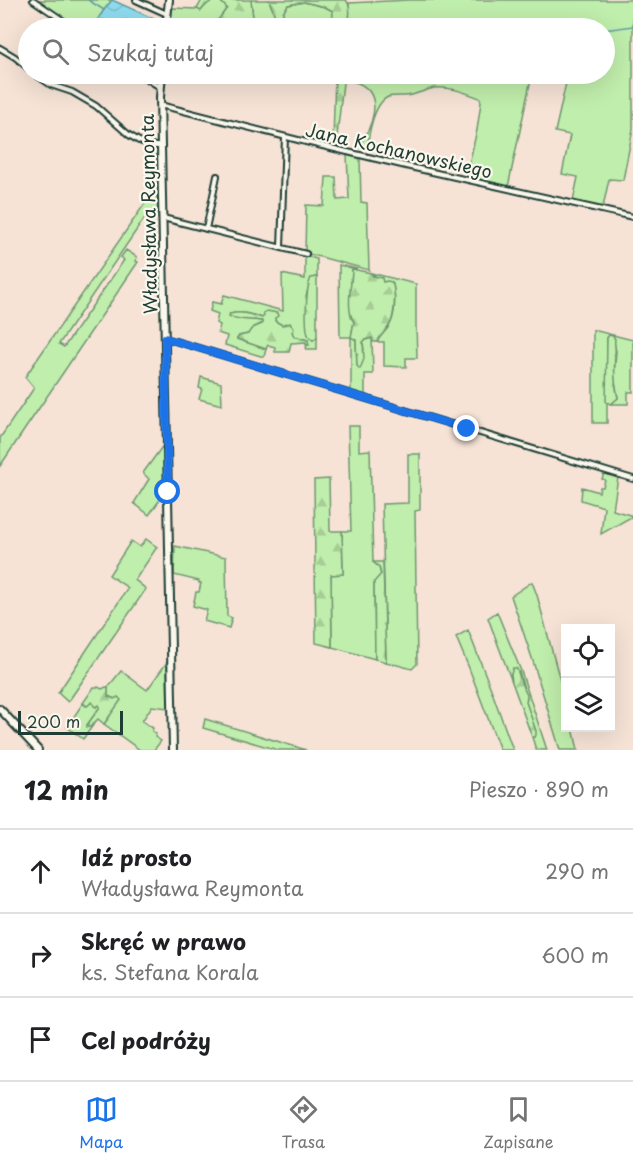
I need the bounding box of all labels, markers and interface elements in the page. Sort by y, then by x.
search box [18,18,615,84]
icon: search [39,35,72,68]
text: Szukaj tutaj [87,35,214,68]
street label: Władysława Reymonta [133,113,163,314]
street label: Jana Kochanowskiego [303,115,495,185]
route end [453,415,479,441]
route start [154,478,180,504]
map controls [561,624,615,732]
button: locate [561,624,615,678]
button: layers [561,678,615,732]
scale bar [18,708,123,736]
text: 200 m [27,709,80,733]
text: 12 min [24,770,109,809]
text: Pieszo · 890 m [469,774,609,804]
text: Idź prosto [81,840,192,873]
icon: ahead [24,855,57,888]
text: 290 m [545,856,609,886]
text: Władysława Reymonta [81,873,303,903]
text: Skręć w prawo [81,924,246,957]
icon: right [24,939,57,972]
text: 600 m [541,940,609,970]
text: ks. Stefana Korala [81,957,259,987]
icon: arrive [24,1023,57,1056]
text: Cel podróży [81,1023,211,1056]
tab: Mapa [79,1093,123,1153]
tab: Trasa [282,1093,325,1153]
tab: Zapisane [483,1093,554,1153]

